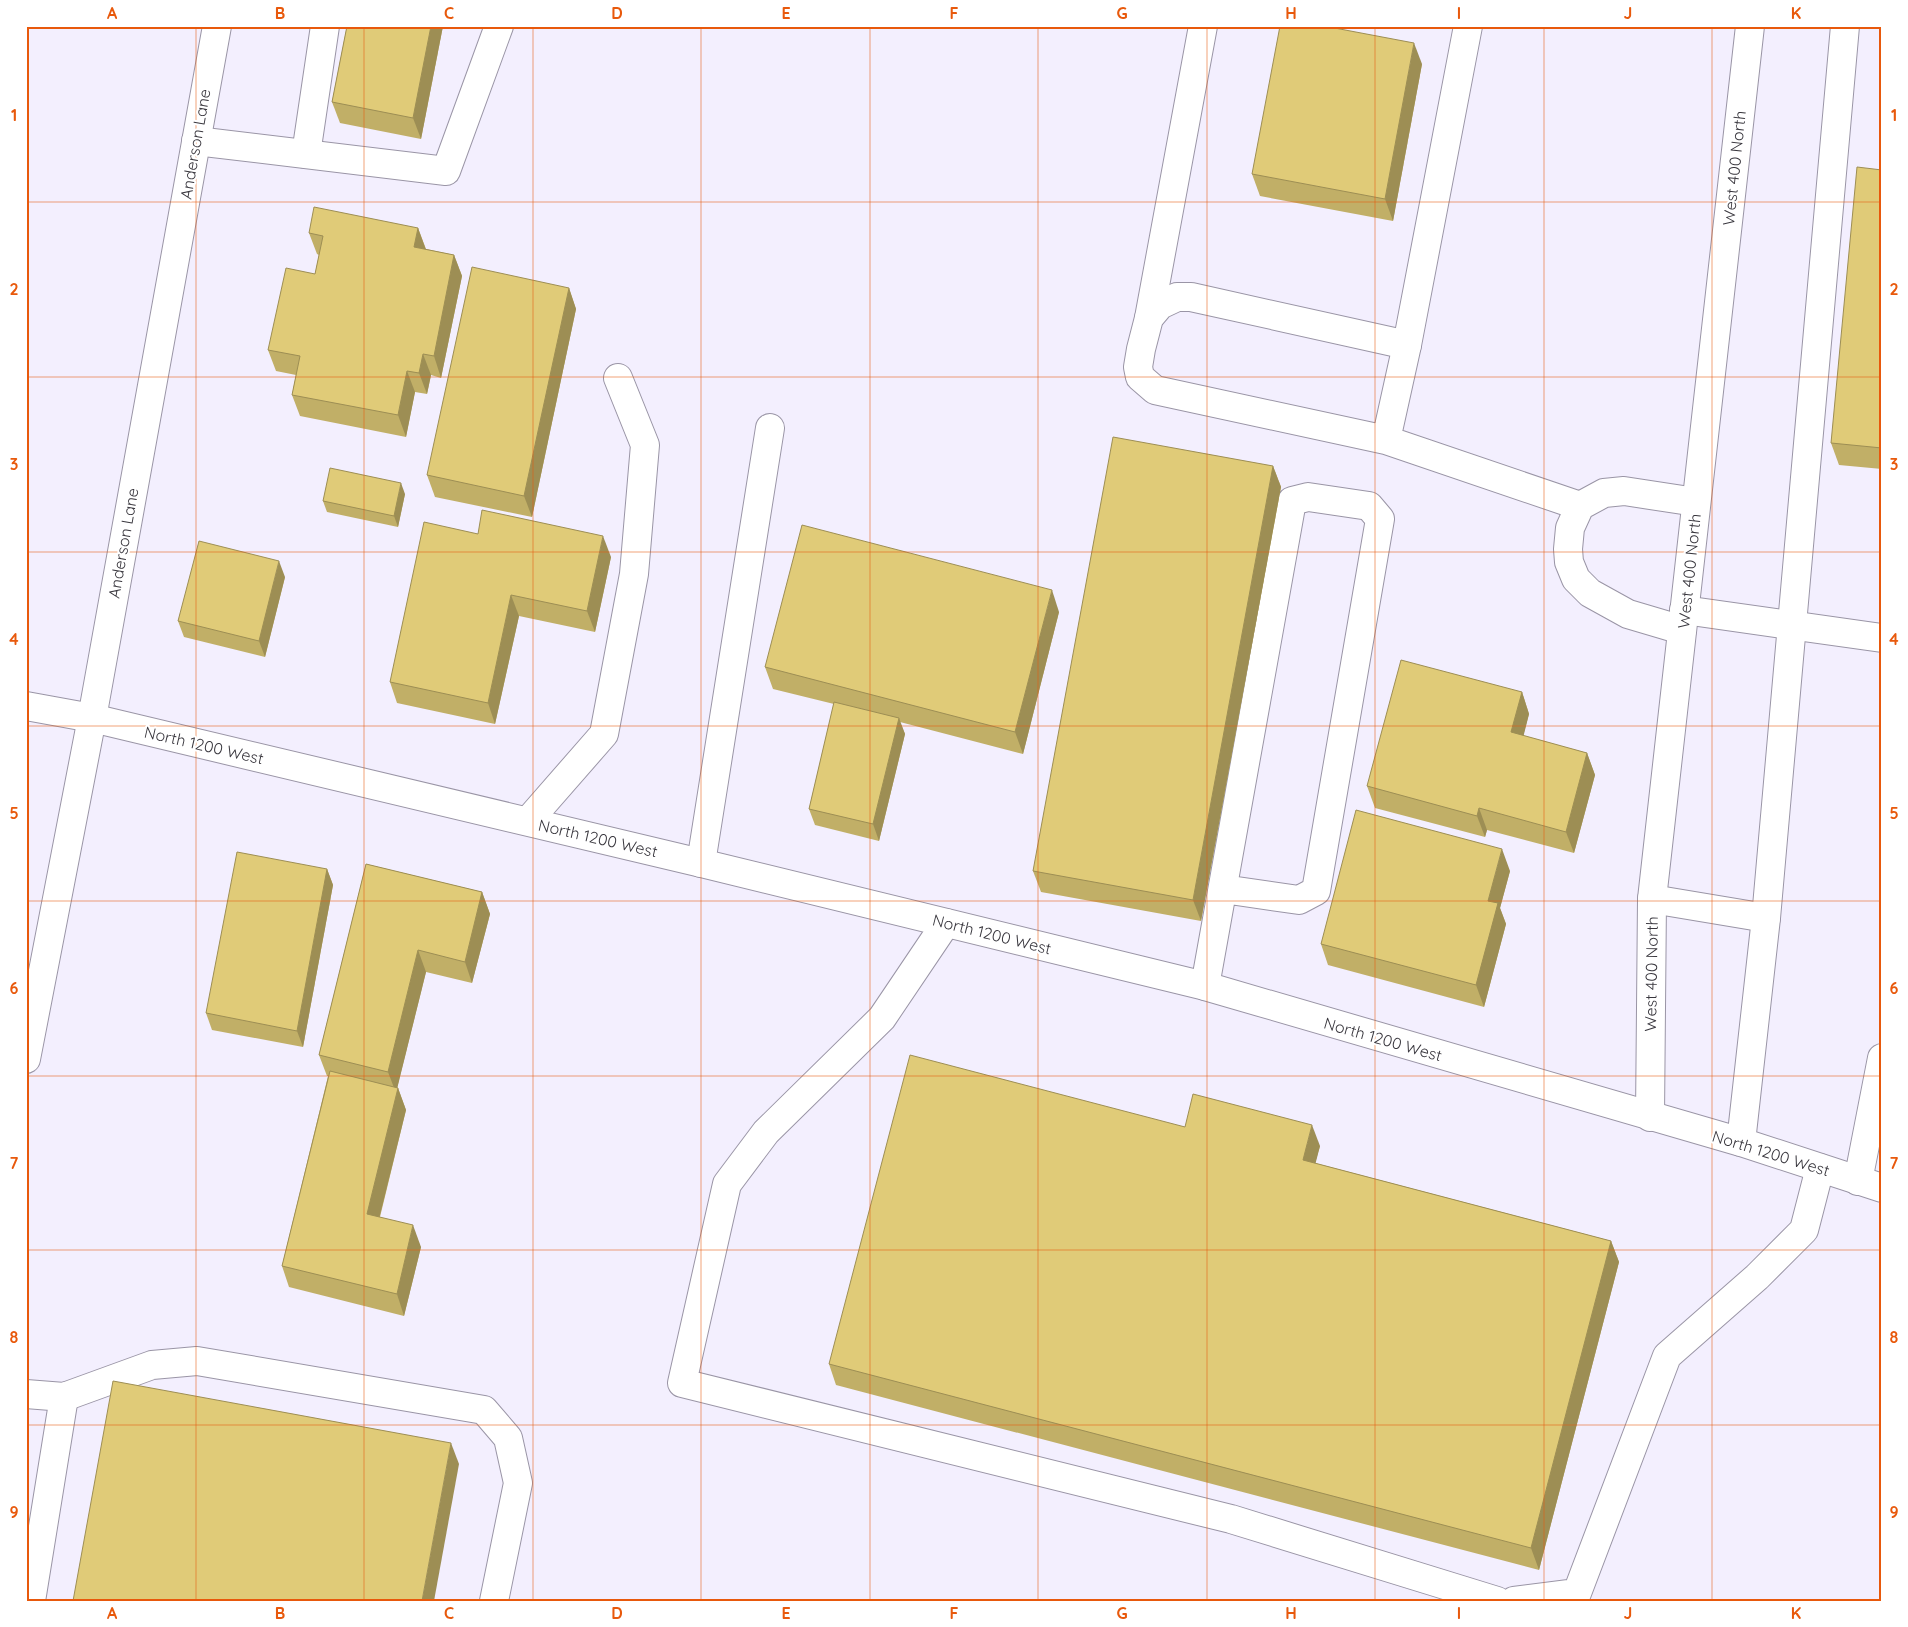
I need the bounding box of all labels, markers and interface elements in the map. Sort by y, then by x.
text: A [107,3,118,23]
text: B [275,3,285,23]
text: C [444,3,454,23]
text: D [611,3,623,23]
text: E [781,3,791,23]
text: F [950,3,959,23]
text: G [1116,3,1128,23]
text: H [1285,3,1297,23]
text: I [1457,3,1461,23]
text: J [1624,3,1632,23]
text: K [1791,3,1801,23]
street label: Anderson Lane [175,87,215,201]
text: 1 [11,105,17,125]
text: 1 [1891,105,1897,125]
street label: West 400 North [1718,110,1750,226]
text: 2 [9,279,19,299]
text: 2 [1889,279,1899,299]
text: 3 [10,454,18,474]
text: 3 [1890,454,1898,474]
street label: Anderson Lane [103,486,143,600]
street label: West 400 North [1673,513,1705,629]
text: 4 [9,629,19,649]
text: 4 [1889,629,1899,649]
street label: North 1200 West [142,722,266,768]
text: 5 [9,803,19,823]
text: 5 [1889,803,1899,823]
street label: North 1200 West [536,815,660,861]
street label: North 1200 West [931,910,1053,958]
street label: West 400 North [1640,916,1662,1032]
text: 6 [10,978,19,998]
text: 6 [1890,978,1899,998]
street label: North 1200 West [1322,1013,1444,1065]
street label: North 1200 West [1710,1126,1832,1180]
text: 7 [10,1153,19,1173]
text: 7 [1890,1153,1899,1173]
text: 8 [10,1327,19,1347]
text: 8 [1890,1327,1899,1347]
text: 9 [9,1502,19,1522]
text: 9 [1889,1502,1899,1522]
text: A [107,1603,118,1623]
text: B [275,1603,285,1623]
text: C [444,1603,454,1623]
text: D [611,1603,623,1623]
text: E [781,1603,791,1623]
text: F [950,1603,959,1623]
text: G [1116,1603,1128,1623]
text: H [1285,1603,1297,1623]
text: I [1457,1603,1461,1623]
text: J [1624,1603,1632,1623]
text: K [1791,1603,1801,1623]

